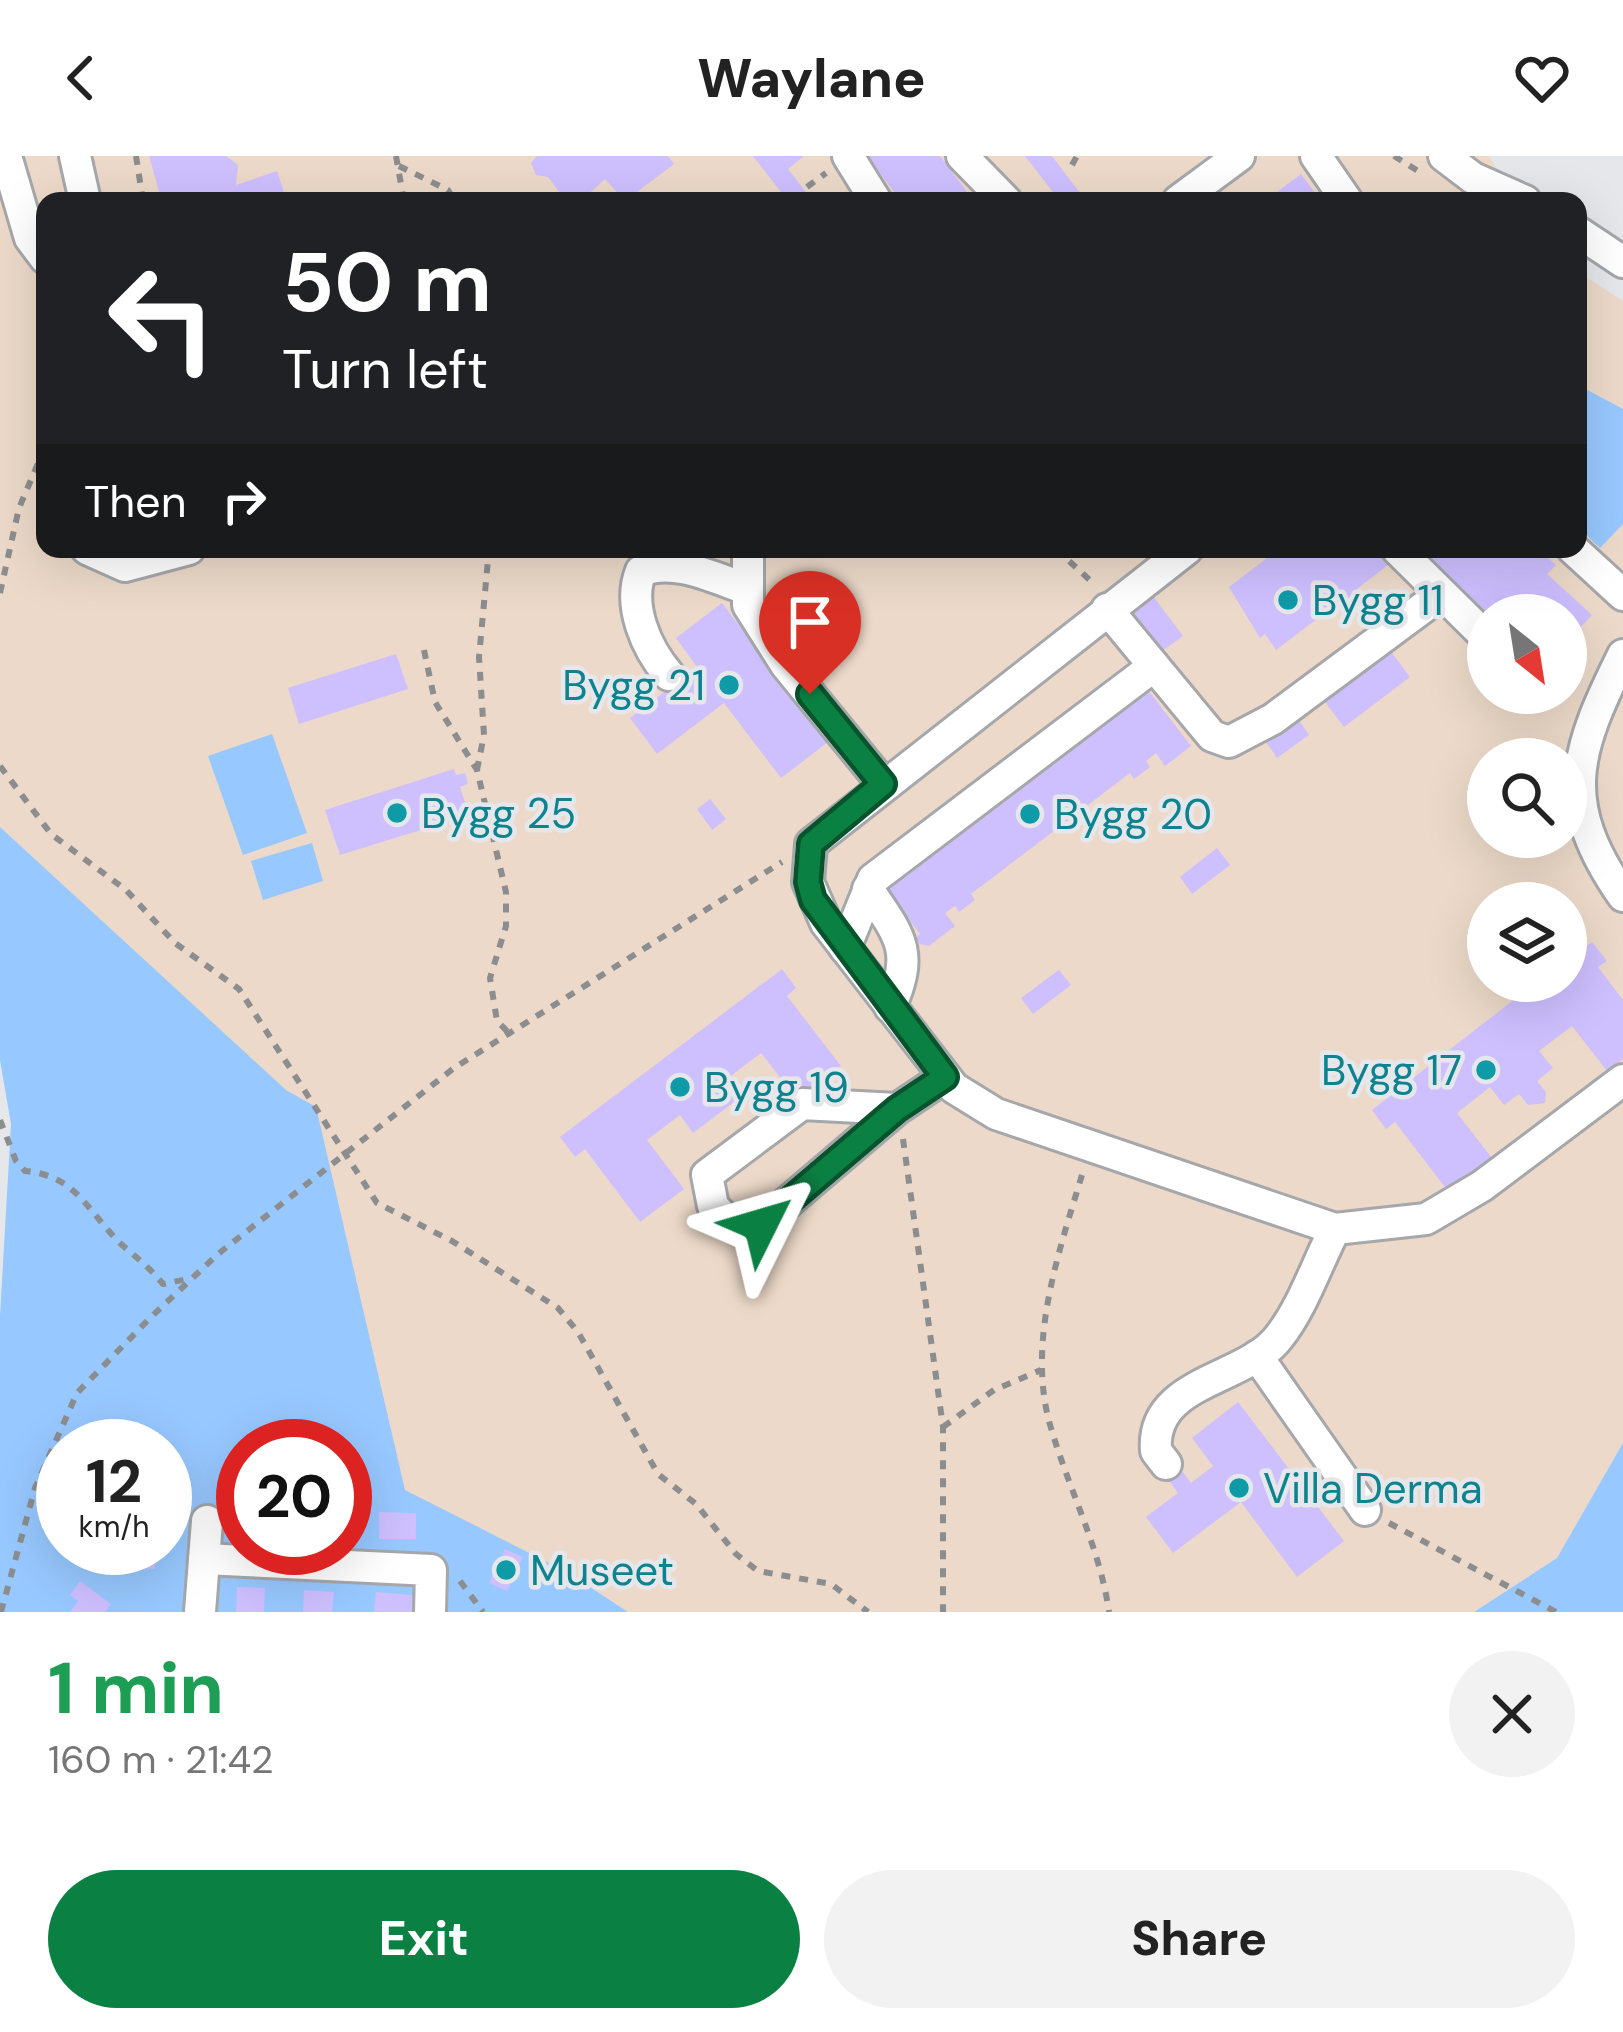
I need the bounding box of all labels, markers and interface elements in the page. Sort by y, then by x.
text: Waylane [697,43,926,114]
icon: back [48,45,114,111]
icon: heart [1509,45,1575,111]
text: 50 m [282,228,492,337]
icon: left [84,240,240,396]
text: Turn left [282,334,488,405]
icon: right [211,468,277,534]
text: Then [84,472,187,531]
pin [759,571,861,694]
place label: Bygg 11 [1312,573,1444,628]
marker: Bygg 11 [1275,587,1301,613]
icon: arrive [777,589,843,655]
north arrow [1467,594,1587,714]
map controls [1467,594,1587,1002]
place label: Bygg 21 [562,658,705,713]
marker: Bygg 21 [716,672,742,698]
button: search [1467,738,1587,858]
place label: Bygg 25 [421,786,576,841]
place label: Bygg 20 [1054,787,1212,842]
marker: Bygg 25 [384,800,410,826]
marker: Bygg 20 [1017,801,1043,827]
button: layers [1467,882,1587,1002]
place label: Bygg 17 [1321,1043,1462,1098]
marker: Bygg 17 [1473,1057,1499,1083]
place label: Bygg 19 [704,1060,849,1115]
marker: Bygg 19 [667,1074,693,1100]
position arrow [698,1162,824,1288]
speed limit sign: 20 [216,1419,372,1575]
text: 12 [86,1442,142,1521]
place label: Villa Derma [1263,1461,1483,1516]
marker: Villa Derma [1226,1475,1252,1501]
text: km/h [79,1507,149,1546]
place label: Museet [530,1543,674,1598]
marker: Museet [493,1557,519,1583]
text: 1 min [48,1642,224,1735]
button: close [1449,1651,1575,1777]
text: 160 m · 21:42 [48,1734,274,1785]
button: Exit [48,1870,800,2008]
button: Share [824,1870,1575,2008]

